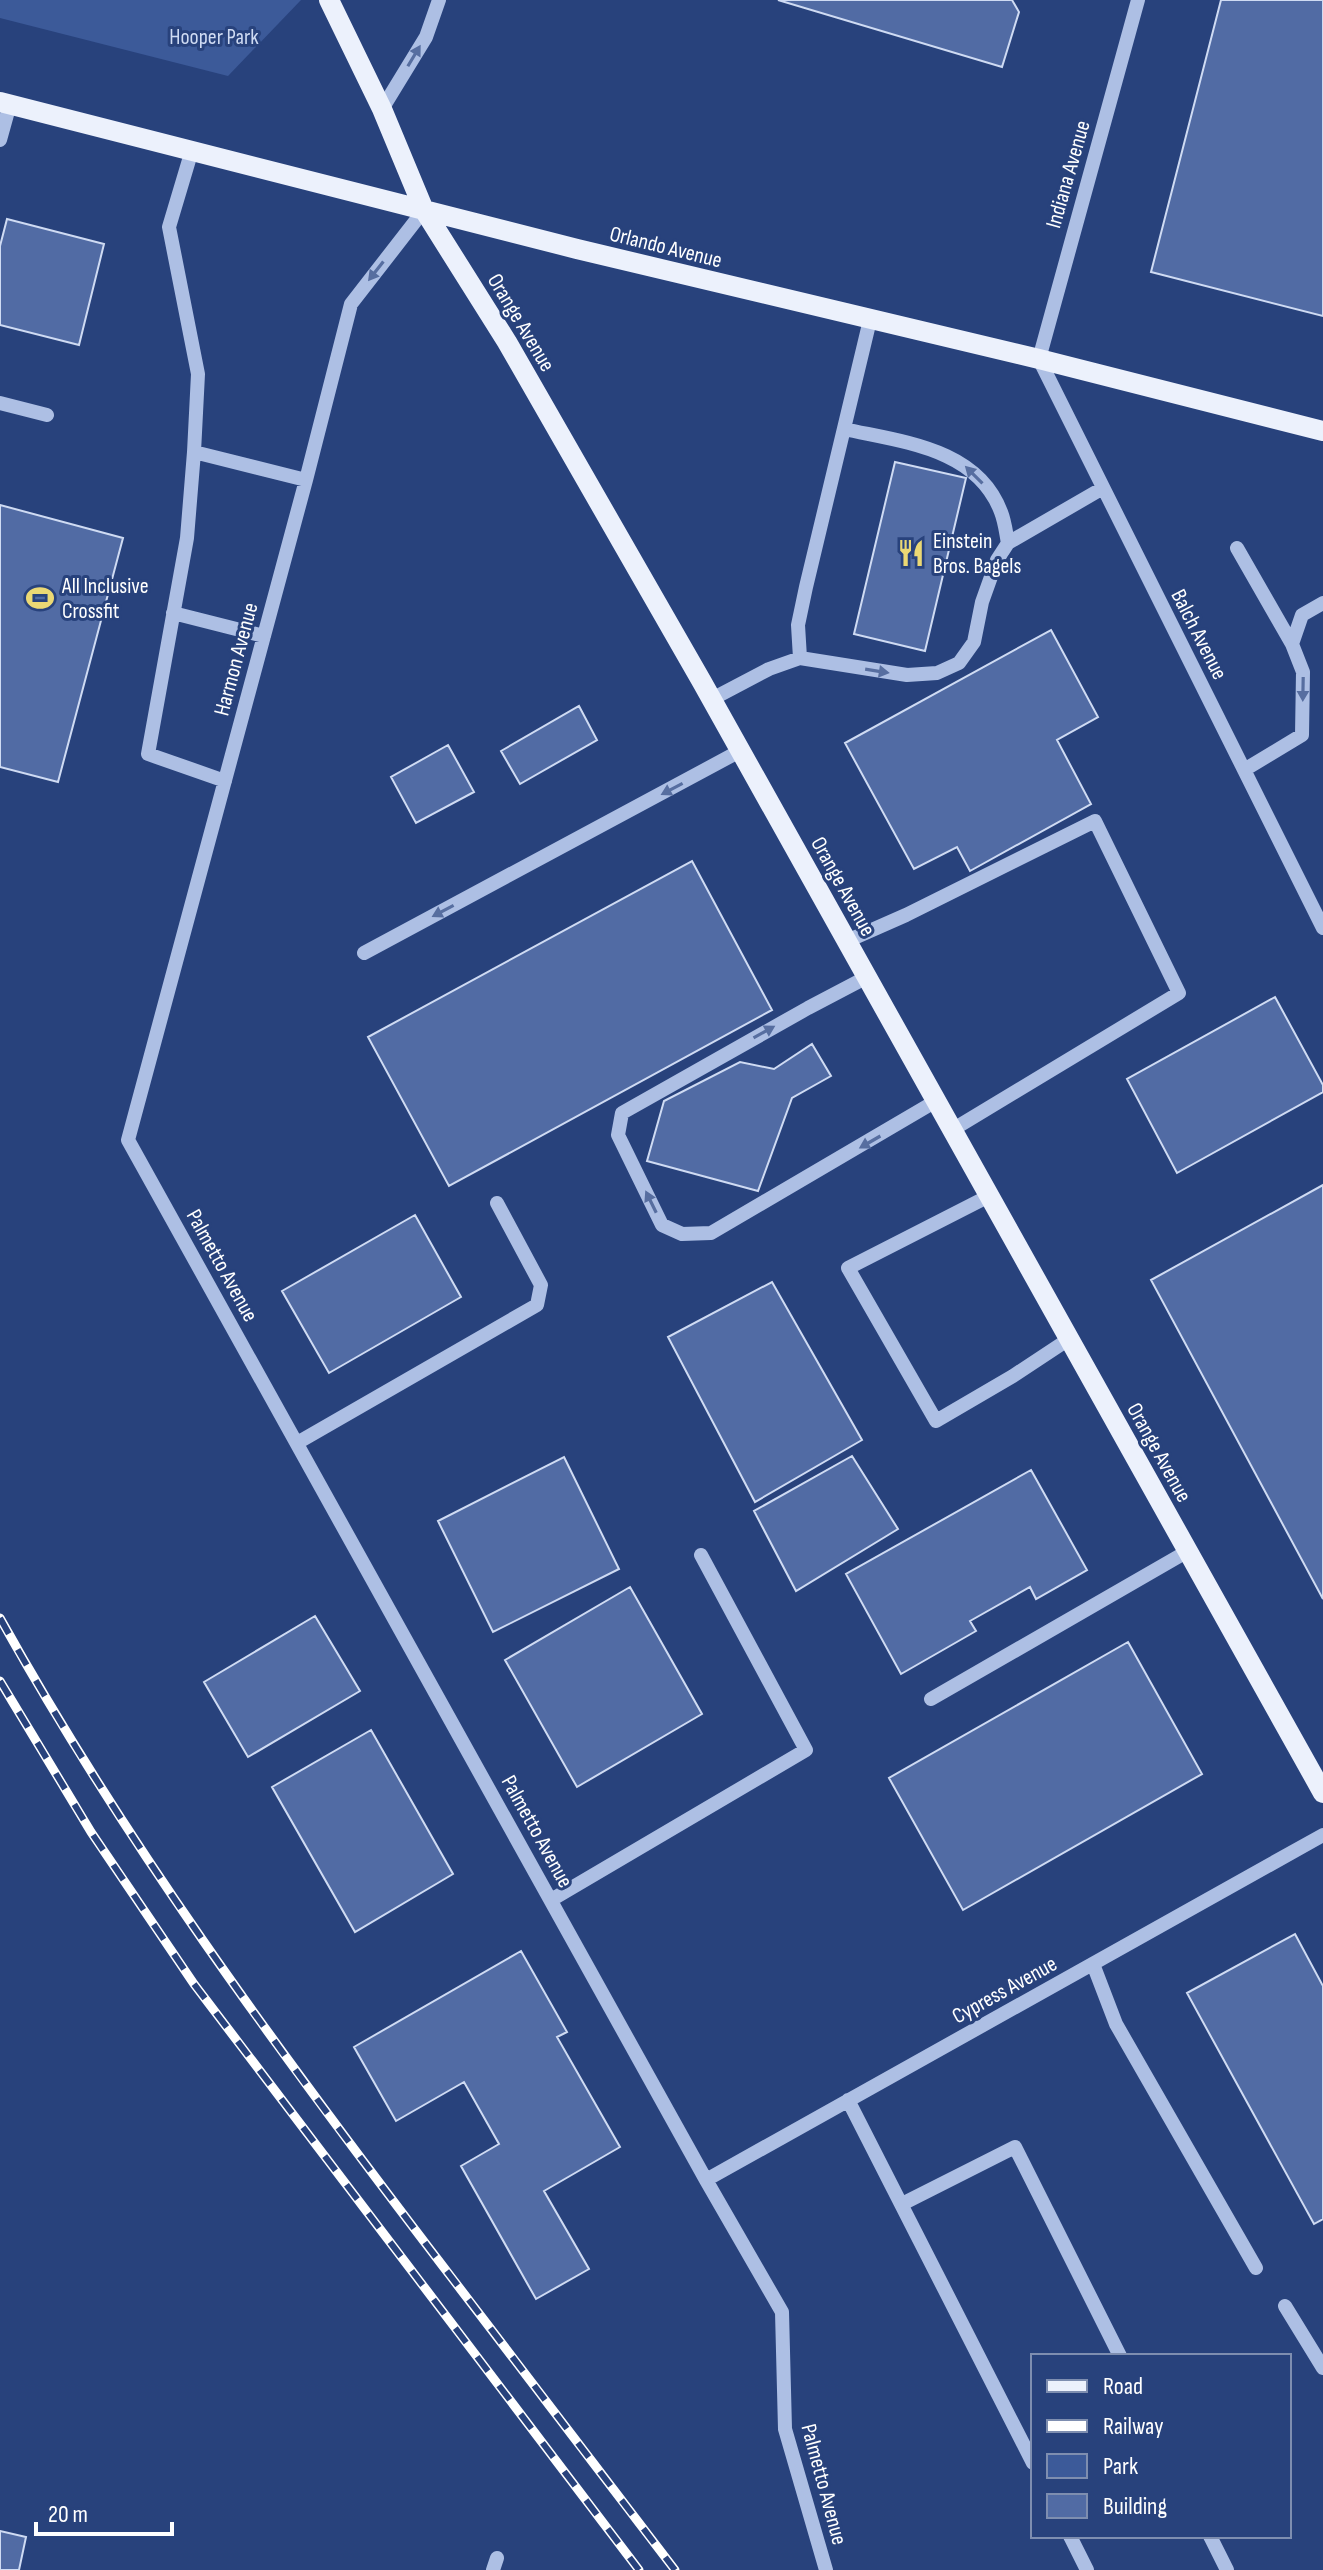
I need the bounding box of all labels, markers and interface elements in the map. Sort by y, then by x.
park label: Hooper Park [169,24,259,51]
one-way arrow [407,45,421,67]
street label: Indiana Avenue [1040,117,1097,231]
street label: Orlando Avenue [607,220,725,274]
one-way arrow [369,261,385,281]
street label: Orange Avenue [481,269,560,377]
one-way arrow [965,466,984,485]
place label: Einstein Bros. Bagels [933,528,1021,580]
restaurant icon: Einstein Bros. Bagels [896,538,926,568]
place label: All Inclusive Crossfit [61,573,149,625]
sports icon: All Inclusive Crossfit [25,583,55,613]
street label: Balch Avenue [1164,585,1233,684]
street label: Harmon Avenue [208,600,264,719]
one-way arrow [865,665,890,677]
one-way arrow [1297,677,1309,702]
one-way arrow [661,782,684,796]
street label: Orange Avenue [804,832,881,941]
one-way arrow [431,905,454,918]
one-way arrow [753,1026,775,1040]
one-way arrow [859,1135,881,1149]
one-way arrow [644,1190,657,1213]
street label: Palmetto Avenue [180,1205,264,1327]
street label: Orange Avenue [1120,1398,1197,1507]
street label: Palmetto Avenue [495,1771,579,1893]
street label: Cypress Avenue [948,1950,1062,2030]
legend [1031,2354,1291,2538]
text: Road [1103,2372,1143,2401]
text: Railway [1103,2412,1163,2441]
street label: Palmetto Avenue [794,2421,853,2548]
text: Park [1103,2452,1138,2481]
scale bar [36,2486,172,2536]
text: Building [1103,2492,1167,2521]
text: 20 m [48,2500,88,2529]

